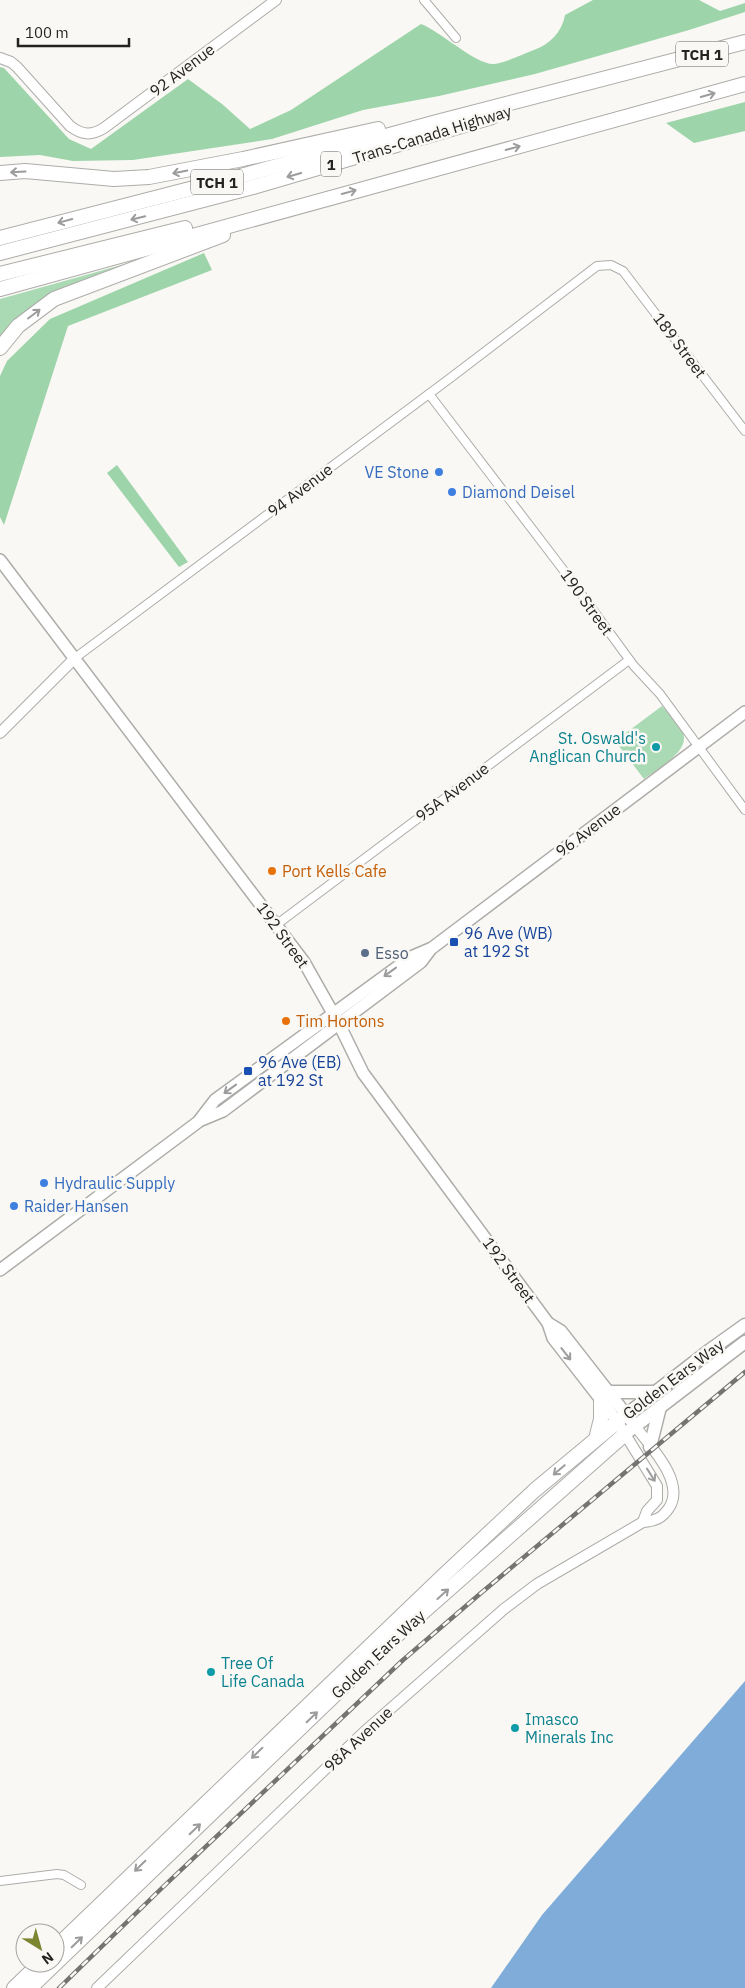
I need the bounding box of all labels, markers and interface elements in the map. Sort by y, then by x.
scale bar [18,15,129,47]
text: 100 m [25,23,69,42]
street label: 92 Avenue [145,39,219,101]
road number: TCH 1 [676,42,728,66]
one-way arrow [700,89,716,99]
street label: Trans-Canada Highway [350,100,514,168]
one-way arrow [504,142,520,152]
road number: 1 [321,152,341,176]
one-way arrow [10,167,26,176]
one-way arrow [172,168,188,177]
road number: TCH 1 [191,170,243,194]
one-way arrow [287,170,303,180]
one-way arrow [341,187,357,196]
one-way arrow [130,214,146,223]
one-way arrow [58,217,74,227]
street label: 189 Street [649,308,711,382]
one-way arrow [27,309,41,319]
street label: 94 Avenue [263,459,337,521]
place label: VE Stone [364,462,429,482]
marker: VE Stone [433,466,445,478]
place label: Diamond Deisel [462,482,575,502]
marker: Diamond Deisel [446,486,458,498]
street label: 190 Street [556,565,618,639]
place label: St. Oswald's Anglican Church [529,728,646,766]
marker: St. Oswald's Anglican Church [650,741,662,753]
street label: 95A Avenue [411,758,493,826]
street label: 96 Avenue [551,799,625,861]
place label: Port Kells Cafe [282,861,387,881]
marker: Port Kells Cafe [266,865,278,877]
street label: 192 Street [252,898,314,972]
place label: 96 Ave (WB) at 192 St [464,923,553,961]
marker: 96 Ave (WB) at 192 St [448,936,460,948]
place label: Esso [375,943,409,963]
marker: Esso [359,947,371,959]
one-way arrow [384,967,397,978]
place label: Tim Hortons [296,1011,385,1031]
marker: Tim Hortons [280,1015,292,1027]
place label: 96 Ave (EB) at 192 St [258,1052,342,1090]
marker: 96 Ave (EB) at 192 St [242,1065,254,1077]
one-way arrow [223,1084,237,1094]
place label: Hydraulic Supply [54,1173,175,1193]
marker: Hydraulic Supply [38,1177,50,1189]
place label: Raider Hansen [24,1196,129,1216]
marker: Raider Hansen [8,1200,20,1212]
street label: 192 Street [478,1233,540,1307]
street label: Golden Ears Way [619,1335,727,1423]
one-way arrow [560,1348,571,1361]
one-way arrow [553,1464,566,1475]
one-way arrow [647,1468,657,1482]
one-way arrow [437,1588,450,1600]
street label: Golden Ears Way [327,1605,429,1703]
place label: Tree Of Life Canada [221,1653,305,1691]
marker: Tree Of Life Canada [205,1666,217,1678]
street label: 98A Avenue [319,1702,397,1776]
place label: Imasco Minerals Inc [525,1709,614,1747]
one-way arrow [305,1711,318,1723]
marker: Imasco Minerals Inc [509,1722,521,1734]
one-way arrow [251,1747,263,1759]
one-way arrow [188,1824,200,1836]
one-way arrow [134,1860,146,1872]
north arrow [15,1923,65,1973]
one-way arrow [71,1936,84,1948]
text: N [38,1948,57,1969]

